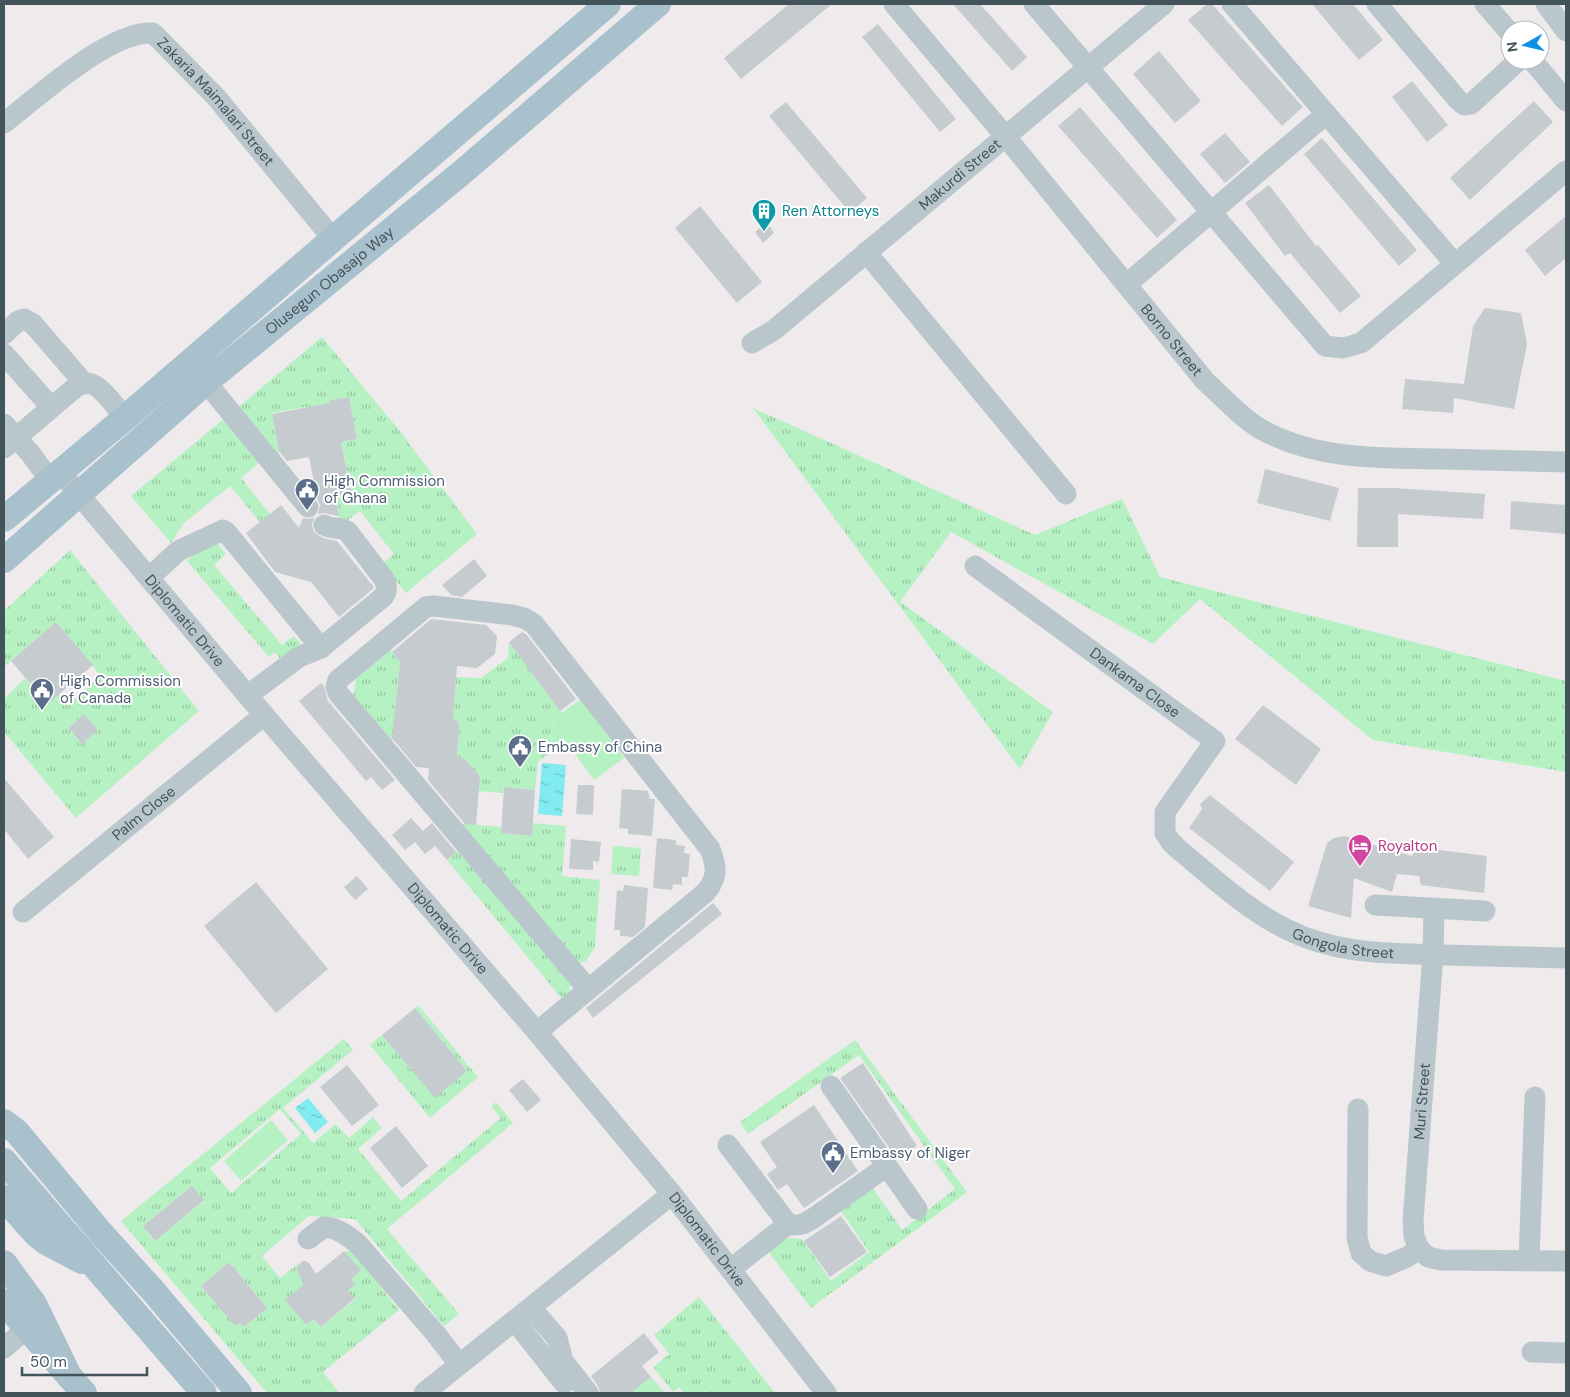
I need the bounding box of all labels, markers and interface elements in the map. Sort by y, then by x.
north arrow [1500,20,1550,70]
street label: Zakaria Maimalari Street [153,33,279,170]
text: N [1503,40,1522,53]
street label: Makurdi Street [915,134,1006,215]
building icon: Ren Attorneys [751,198,777,232]
place label: Ren Attorneys [782,201,879,221]
street label: Olusegun Obasajo Way [261,222,399,339]
street label: Borno Street [1136,300,1207,380]
place label: High Commission of Ghana [324,471,445,508]
public building icon: High Commission of Ghana [294,477,320,511]
street label: Diplomatic Drive [140,570,229,671]
street label: Dankama Close [1086,643,1184,722]
place label: High Commission of Canada [60,671,181,708]
public building icon: High Commission of Canada [29,677,55,711]
public building icon: Embassy of China [507,734,533,768]
place label: Embassy of China [538,737,662,757]
street label: Palm Close [108,781,180,845]
hotel icon: Royalton [1347,833,1373,867]
place label: Royalton [1378,836,1437,856]
street label: Diplomatic Drive [403,879,493,978]
street label: Gongola Street [1289,923,1395,963]
street label: Muri Street [1409,1062,1435,1140]
public building icon: Embassy of Niger [820,1140,846,1174]
place label: Embassy of Niger [850,1143,971,1163]
street label: Diplomatic Drive [664,1188,750,1291]
scale bar [22,1344,148,1376]
text: 50 m [30,1352,67,1372]

